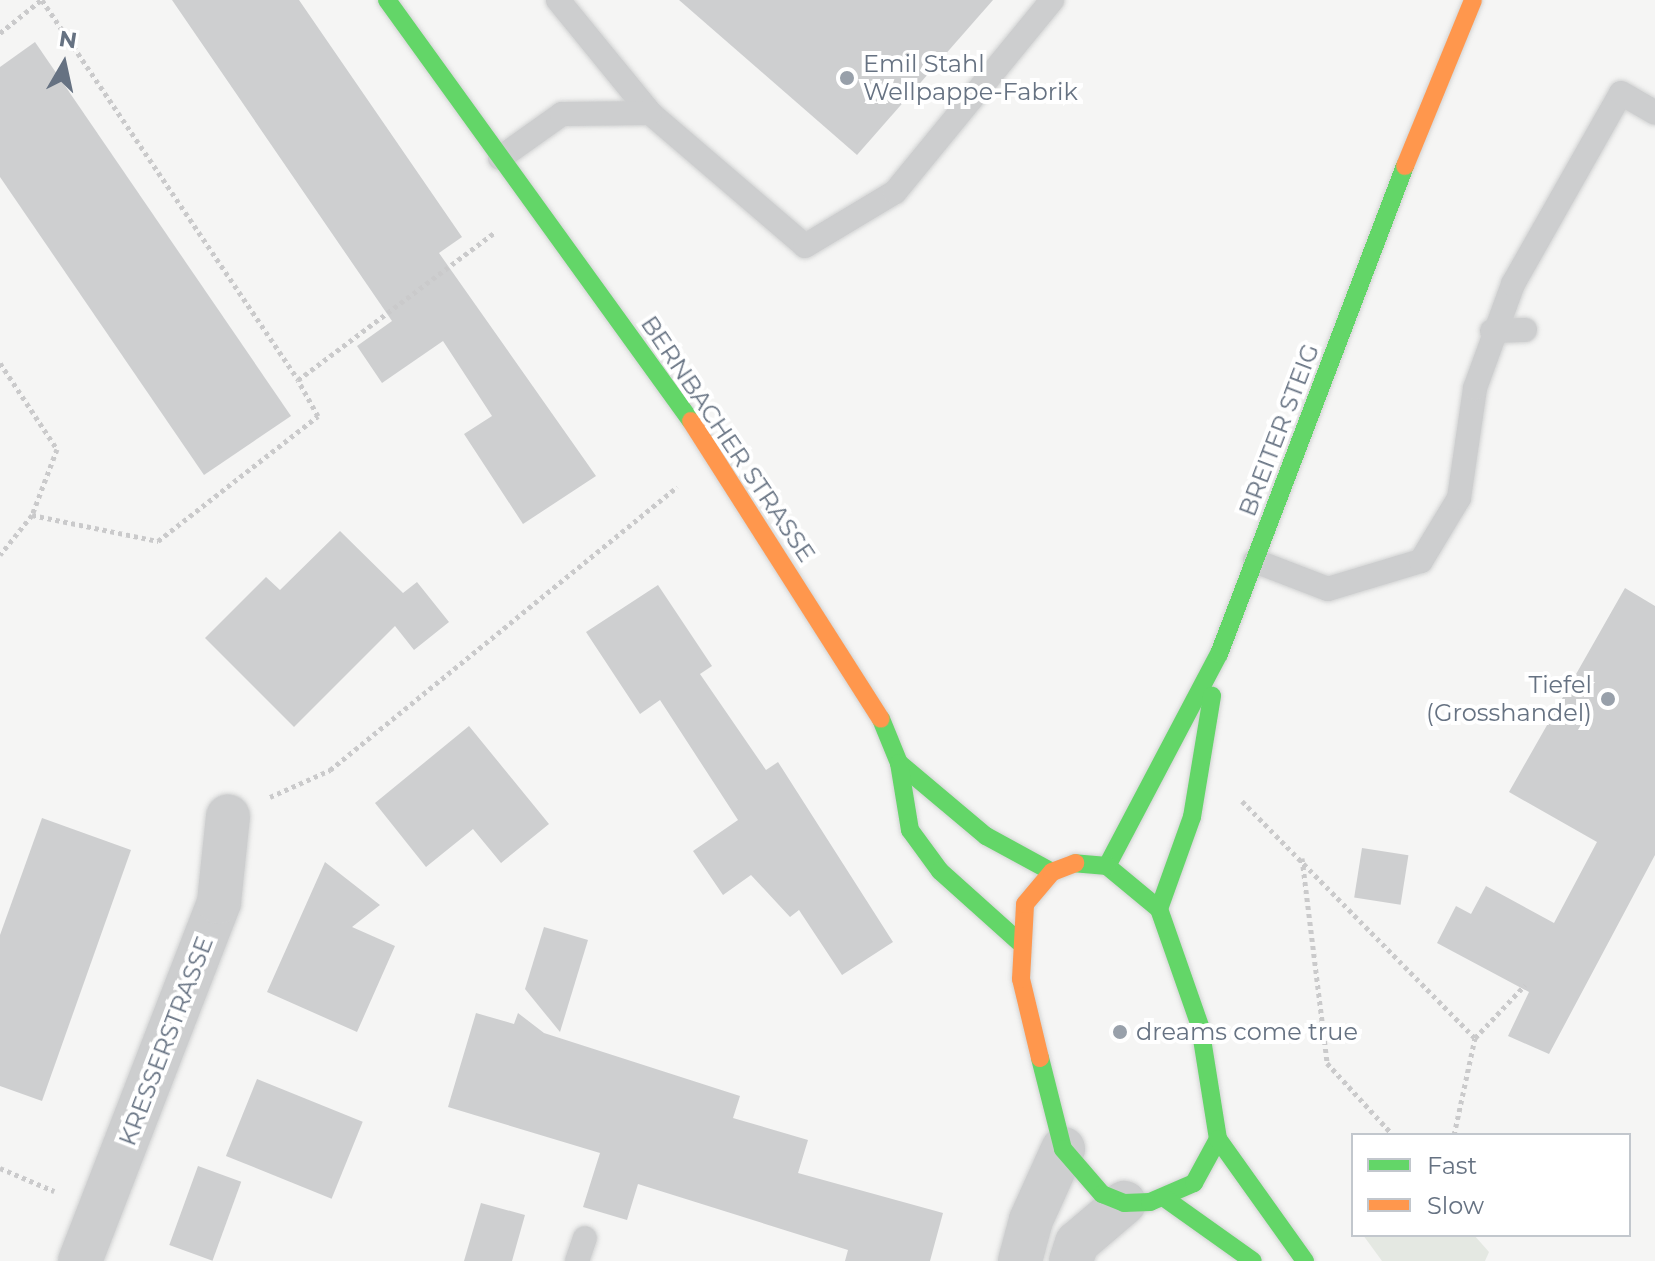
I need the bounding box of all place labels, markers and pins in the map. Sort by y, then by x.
place label: Emil Stahl Wellpappe-Fabrik [863,50,1078,106]
marker: Emil Stahl Wellpappe-Fabrik [838,69,856,87]
place label: Tiefel (Grosshandel) [1426,671,1592,727]
marker: Tiefel (Grosshandel) [1599,690,1617,708]
place label: dreams come true [1136,1018,1358,1046]
marker: dreams come true [1111,1023,1129,1041]

